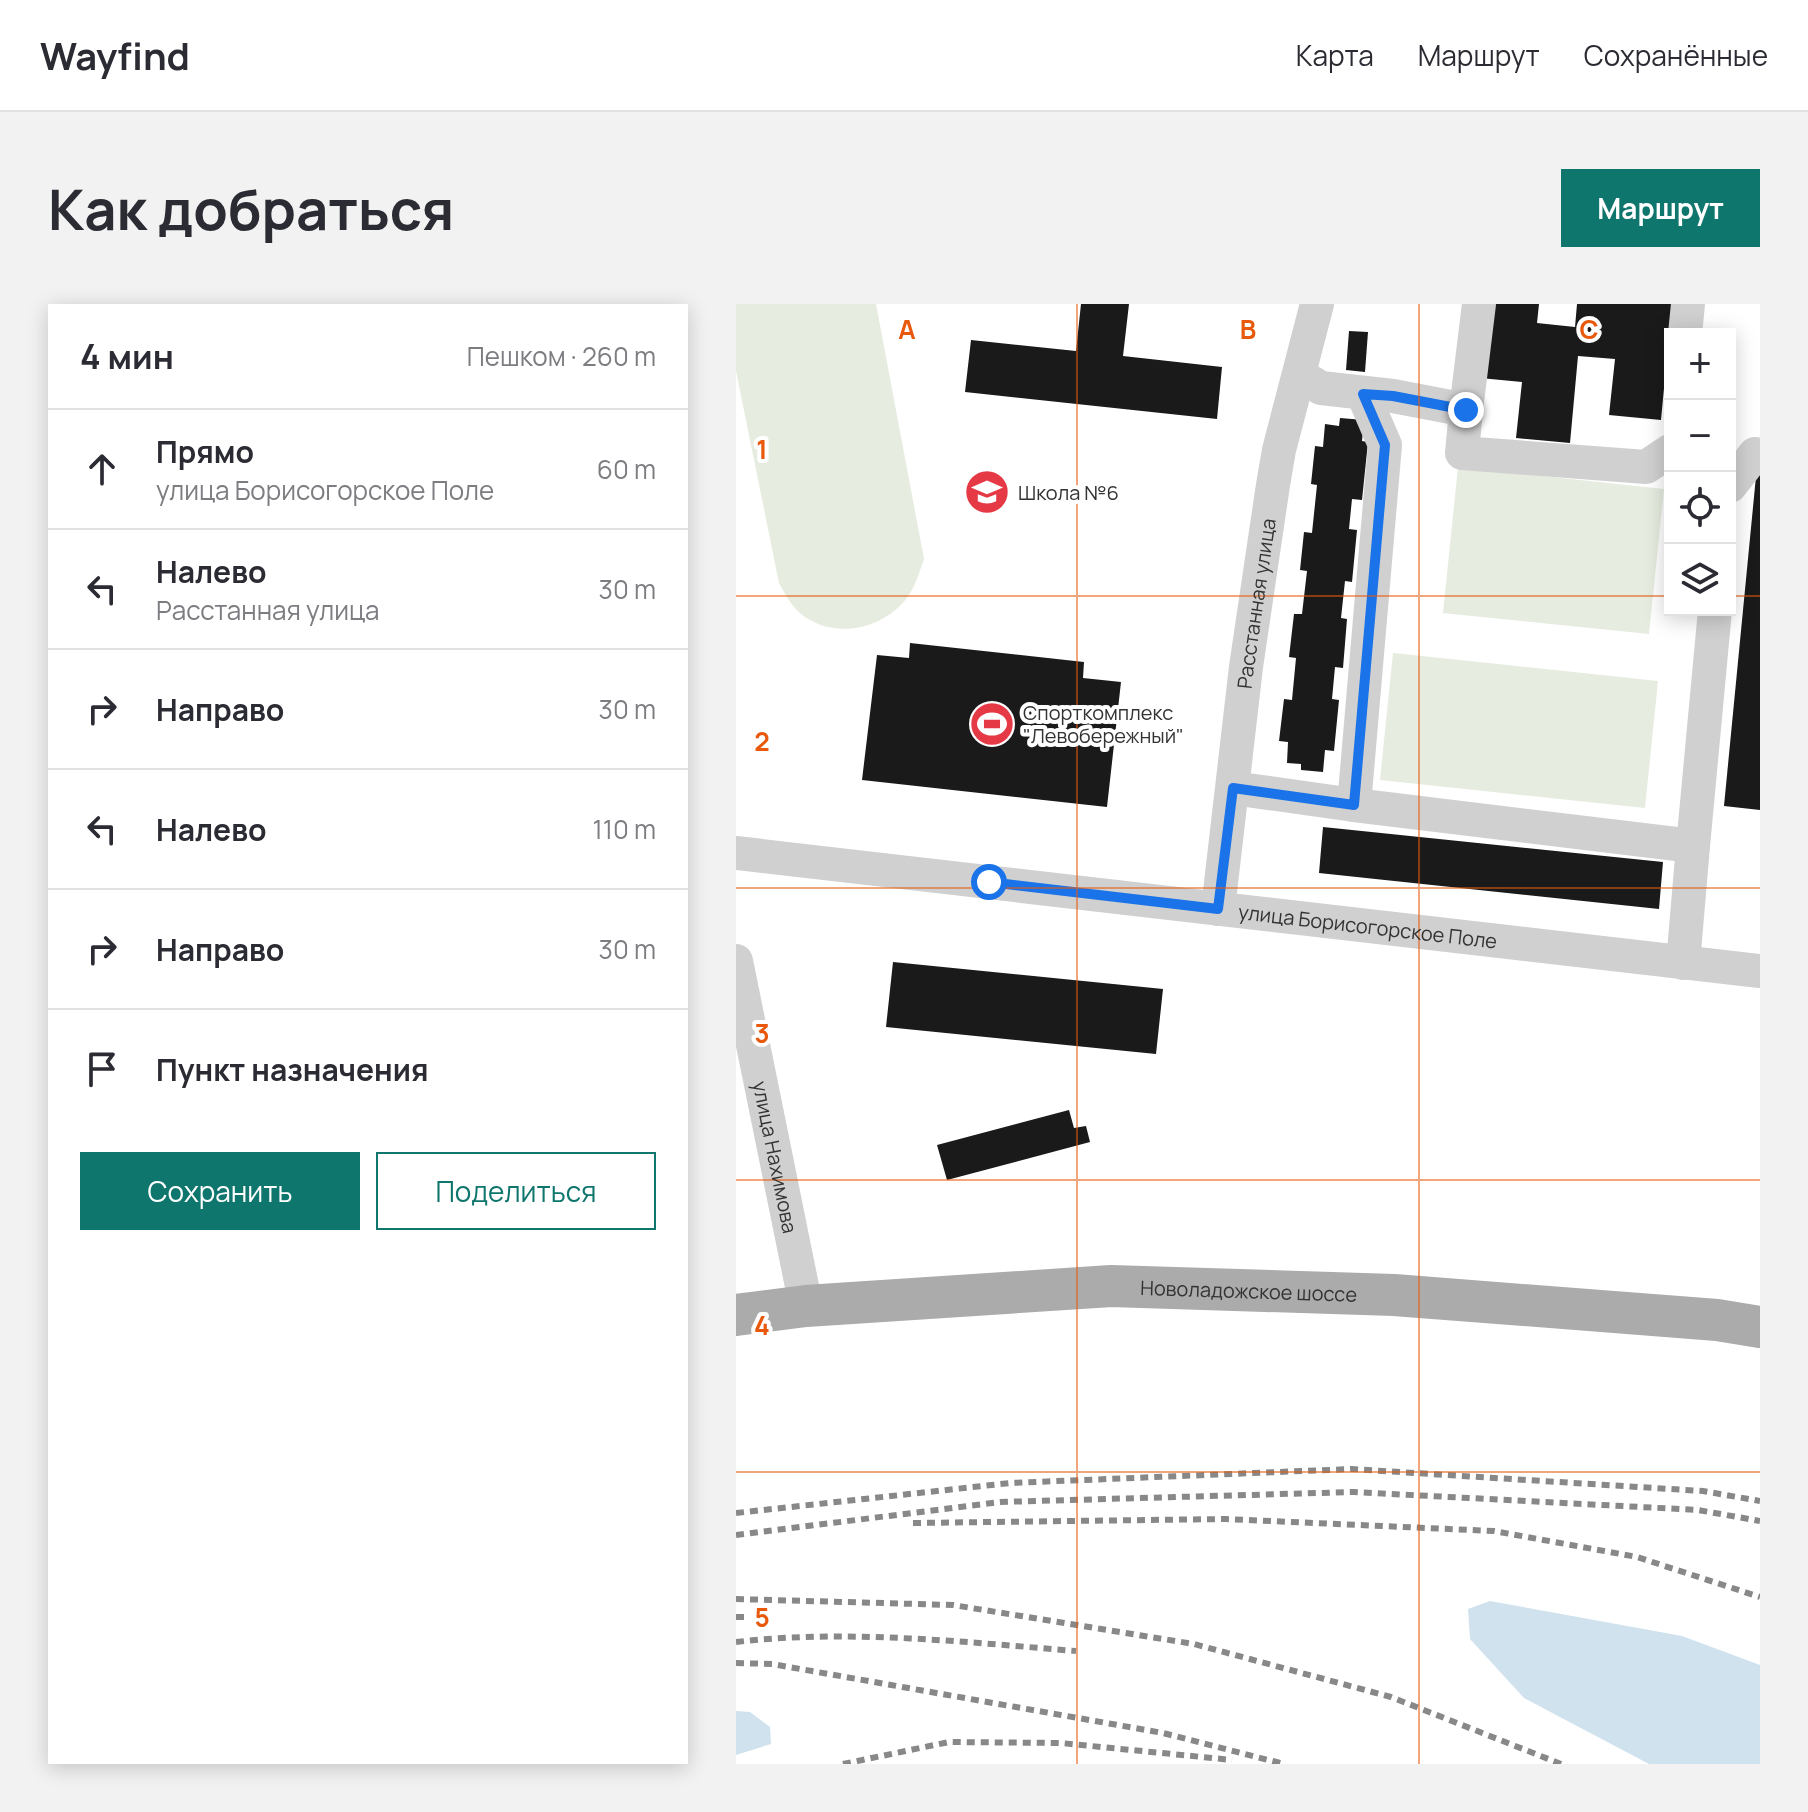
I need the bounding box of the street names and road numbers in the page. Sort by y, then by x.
street label: Расстанная улица [1230,516,1281,690]
street label: улица Борисогорское Поле [1237,897,1499,954]
street label: улица Нахимова [747,1078,804,1236]
street label: Новоладожское шоссе [1140,1273,1358,1307]

